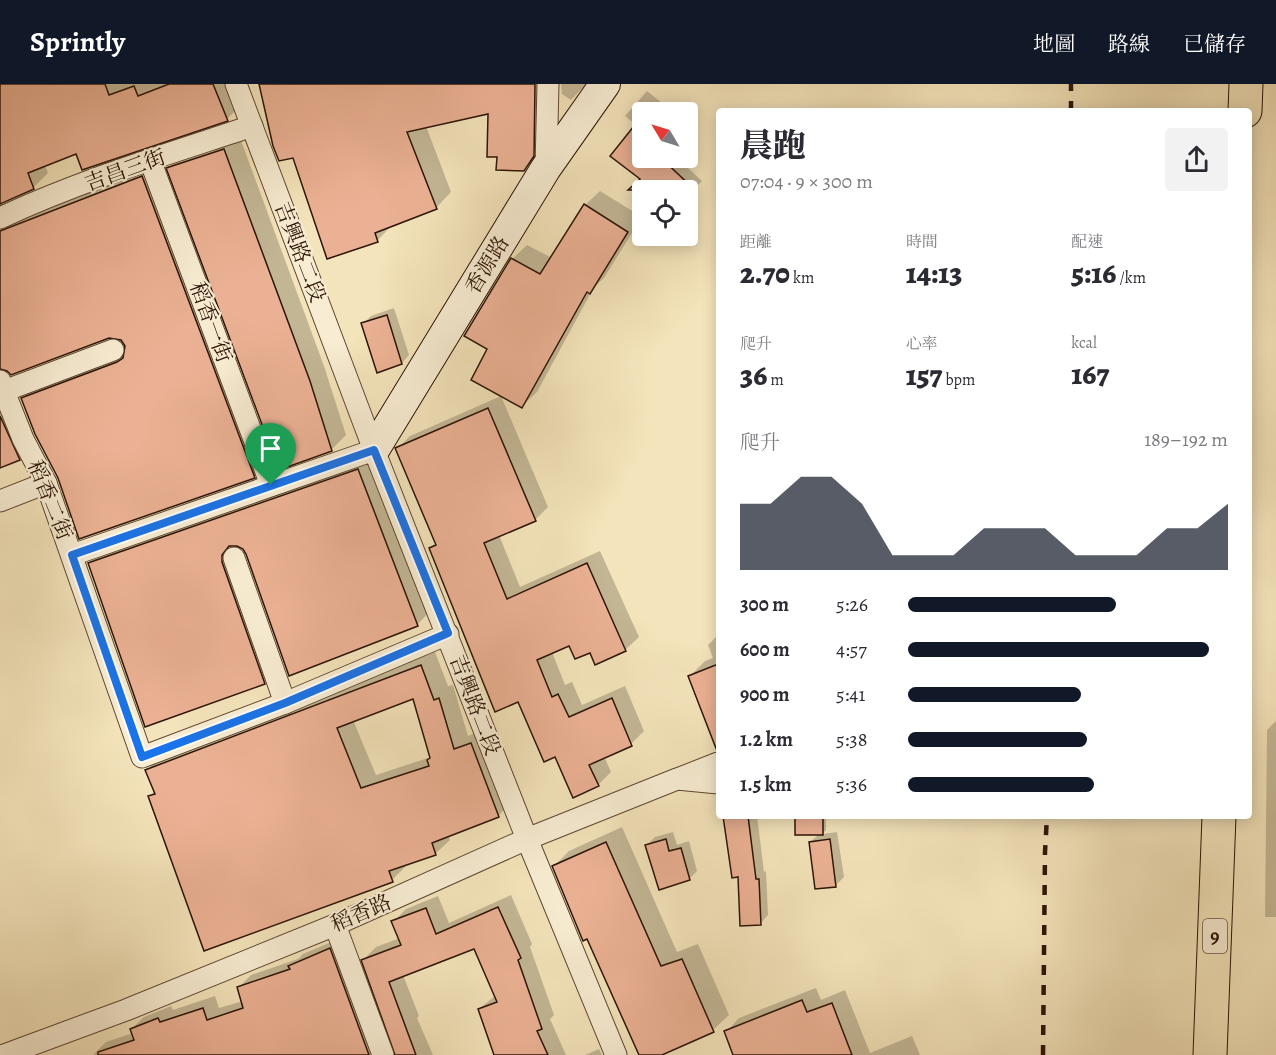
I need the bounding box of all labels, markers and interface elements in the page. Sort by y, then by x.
text: Sprintly [30,23,125,61]
text: 地圖 [1033,30,1075,58]
text: 路線 [1108,30,1150,58]
text: 已儲存 [1183,30,1246,58]
north arrow [632,102,698,168]
map controls [632,102,698,246]
text: 晨跑 [740,123,806,168]
button: share [1165,128,1228,191]
street label: 吉昌三街 [81,142,169,198]
text: 07:04 · 9 × 300 m [740,168,873,195]
button: locate [632,180,698,246]
street label: 吉興路二段 [268,198,332,306]
street label: 香源路 [459,231,515,299]
text: 距離 [740,231,772,253]
text: 時間 [906,231,938,253]
text: 配速 [1071,231,1103,253]
text: 2.70 [740,253,790,293]
text: 14:13 [906,253,962,293]
text: 5:16 [1071,253,1116,293]
text: km [790,267,814,289]
text: /km [1116,267,1146,289]
street label: 稻香一街 [183,278,239,366]
text: kcal [1071,332,1097,354]
text: 爬升 [740,333,772,355]
text: 心率 [906,333,938,355]
text: 167 [1071,354,1109,394]
text: 36 [740,355,767,395]
text: 157 [906,355,942,395]
text: m [767,369,784,391]
text: bpm [942,369,975,391]
pin [245,423,296,485]
text: 189–192 m [1144,426,1228,453]
text: 爬升 [740,429,780,456]
icon: arrive [254,432,287,465]
street label: 稻香二街 [21,456,79,544]
text: 300 m [740,591,789,618]
text: 5:26 [836,591,868,618]
text: 600 m [740,636,790,663]
text: 4:57 [836,636,867,663]
street label: 吉興路二段 [443,651,507,759]
text: 900 m [740,681,790,708]
text: 5:41 [836,681,865,708]
text: 1.2 km [740,726,793,753]
text: 5:38 [836,726,867,753]
text: 1.5 km [740,771,792,798]
text: 5:36 [836,771,867,798]
street label: 稻香路 [327,888,395,938]
road number: 9 [1203,919,1227,953]

